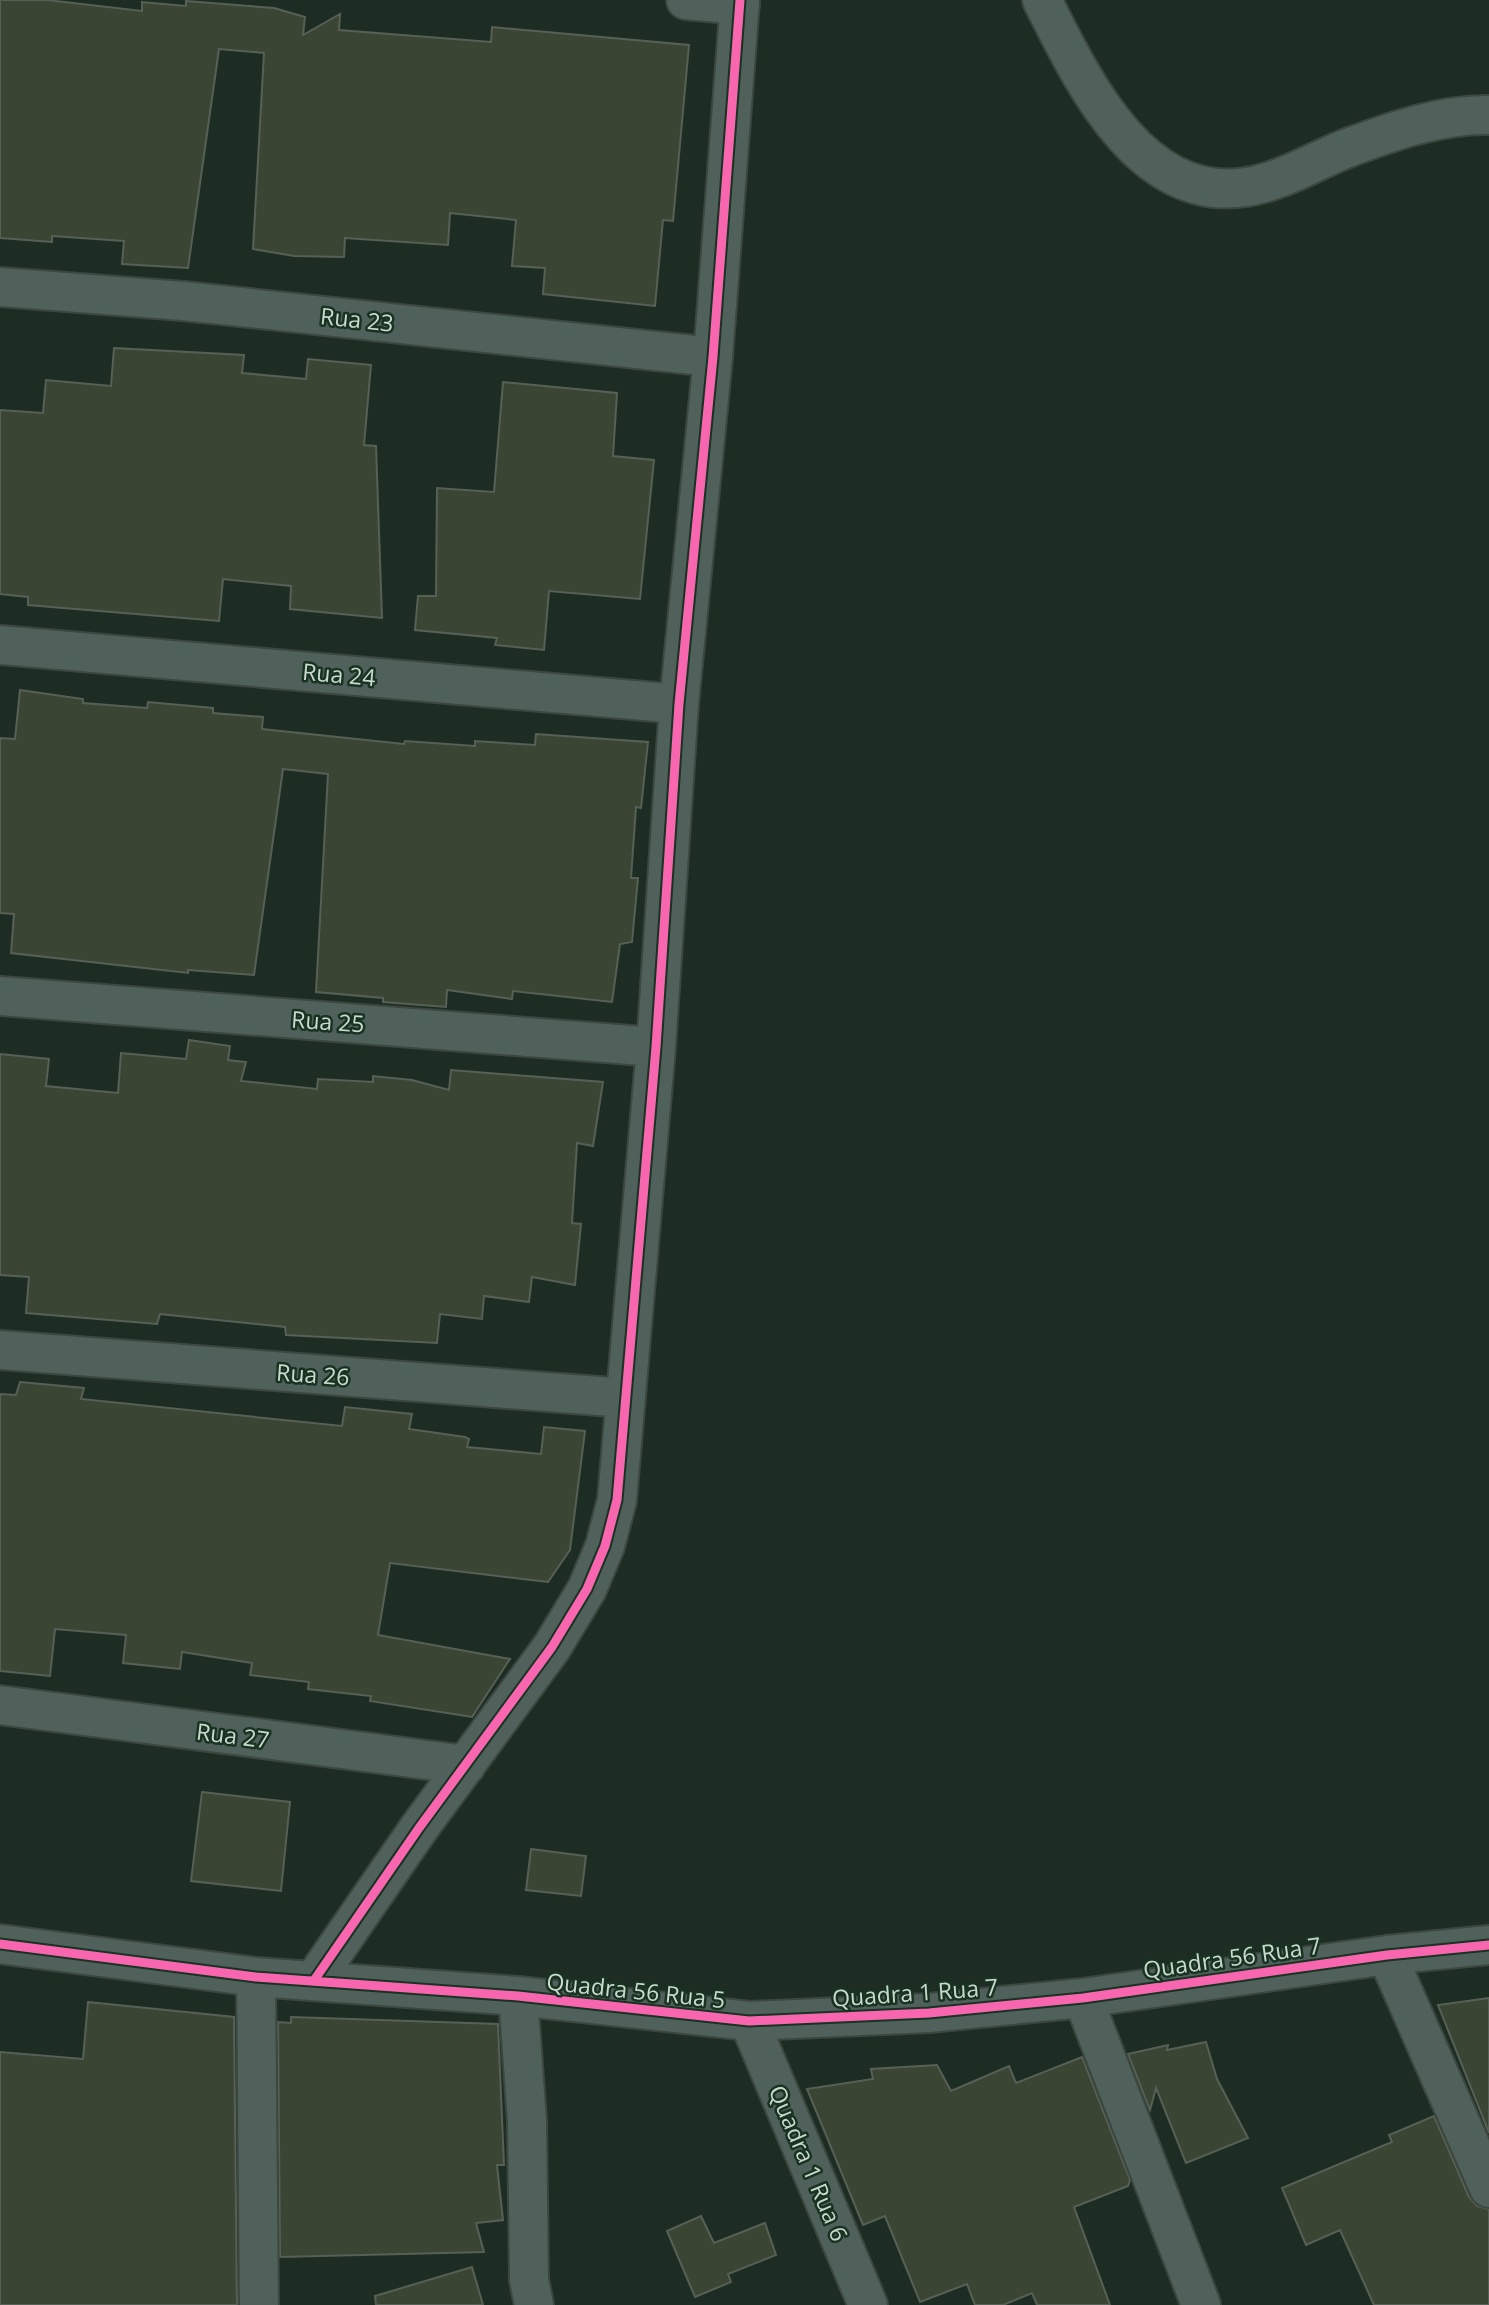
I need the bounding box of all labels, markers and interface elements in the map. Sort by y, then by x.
street label: Rua 23 [319,299,395,339]
street label: Rua 24 [301,655,377,693]
street label: Rua 25 [290,1002,366,1040]
street label: Rua 26 [275,1355,351,1393]
street label: Rua 27 [195,1715,271,1755]
street label: Quadra 56 Rua 7 [1141,1929,1323,1985]
street label: Quadra 56 Rua 5 [545,1965,727,2015]
street label: Quadra 1 Rua 7 [831,1970,999,2014]
street label: Quadra 1 Rua 6 [762,2080,856,2246]

